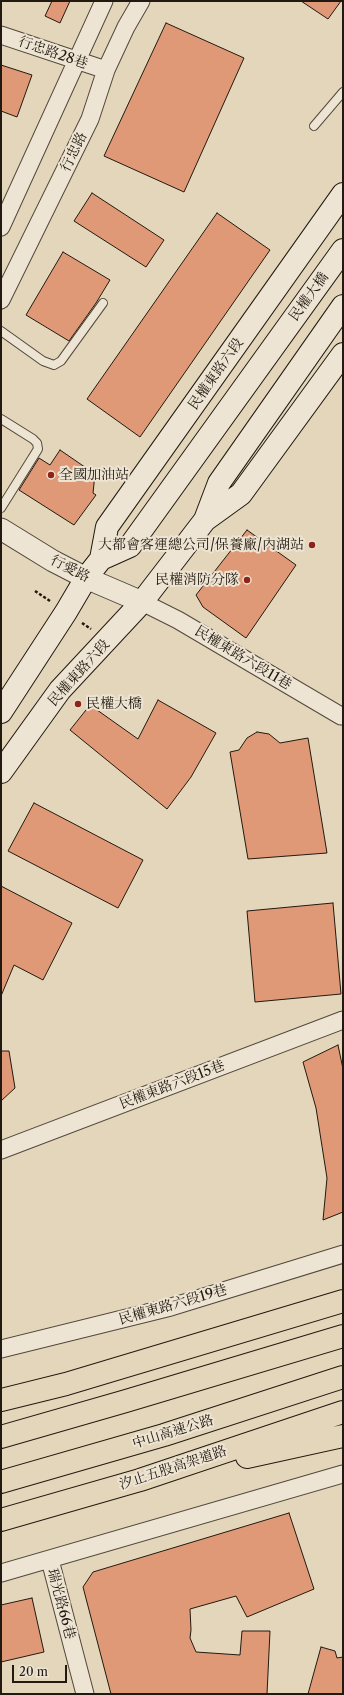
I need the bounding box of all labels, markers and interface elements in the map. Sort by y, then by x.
street label: 行忠路28巷 [16,33,90,73]
street label: 行忠路 [57,129,91,175]
street label: 民權大橋 [286,269,332,325]
street label: 民權東路六段 [185,335,247,413]
place label: 全國加油站 [59,467,129,483]
marker: 全國加油站 [46,470,56,480]
place label: 大都會客運總公司/保養廠/內湖站 [98,537,304,553]
marker: 大都會客運總公司/保養廠/內湖站 [307,540,317,550]
street label: 行愛路 [47,552,93,586]
place label: 民權消防分隊 [155,572,239,588]
marker: 民權消防分隊 [242,575,252,585]
street label: 民權東路六段11巷 [192,623,294,693]
street label: 民權東路六段 [45,636,113,710]
place label: 民權大橋 [86,696,142,712]
marker: 民權大橋 [73,699,83,709]
street label: 民權東路六段15巷 [117,1057,227,1113]
street label: 民權東路六段19巷 [117,1281,229,1329]
street label: 中山高速公路 [130,1412,216,1452]
street label: 汐止五股高架道路 [117,1443,229,1493]
street label: 瑞光路66巷 [44,1567,78,1641]
scale bar [14,1657,69,1683]
text: 20 m [19,1664,48,1679]

